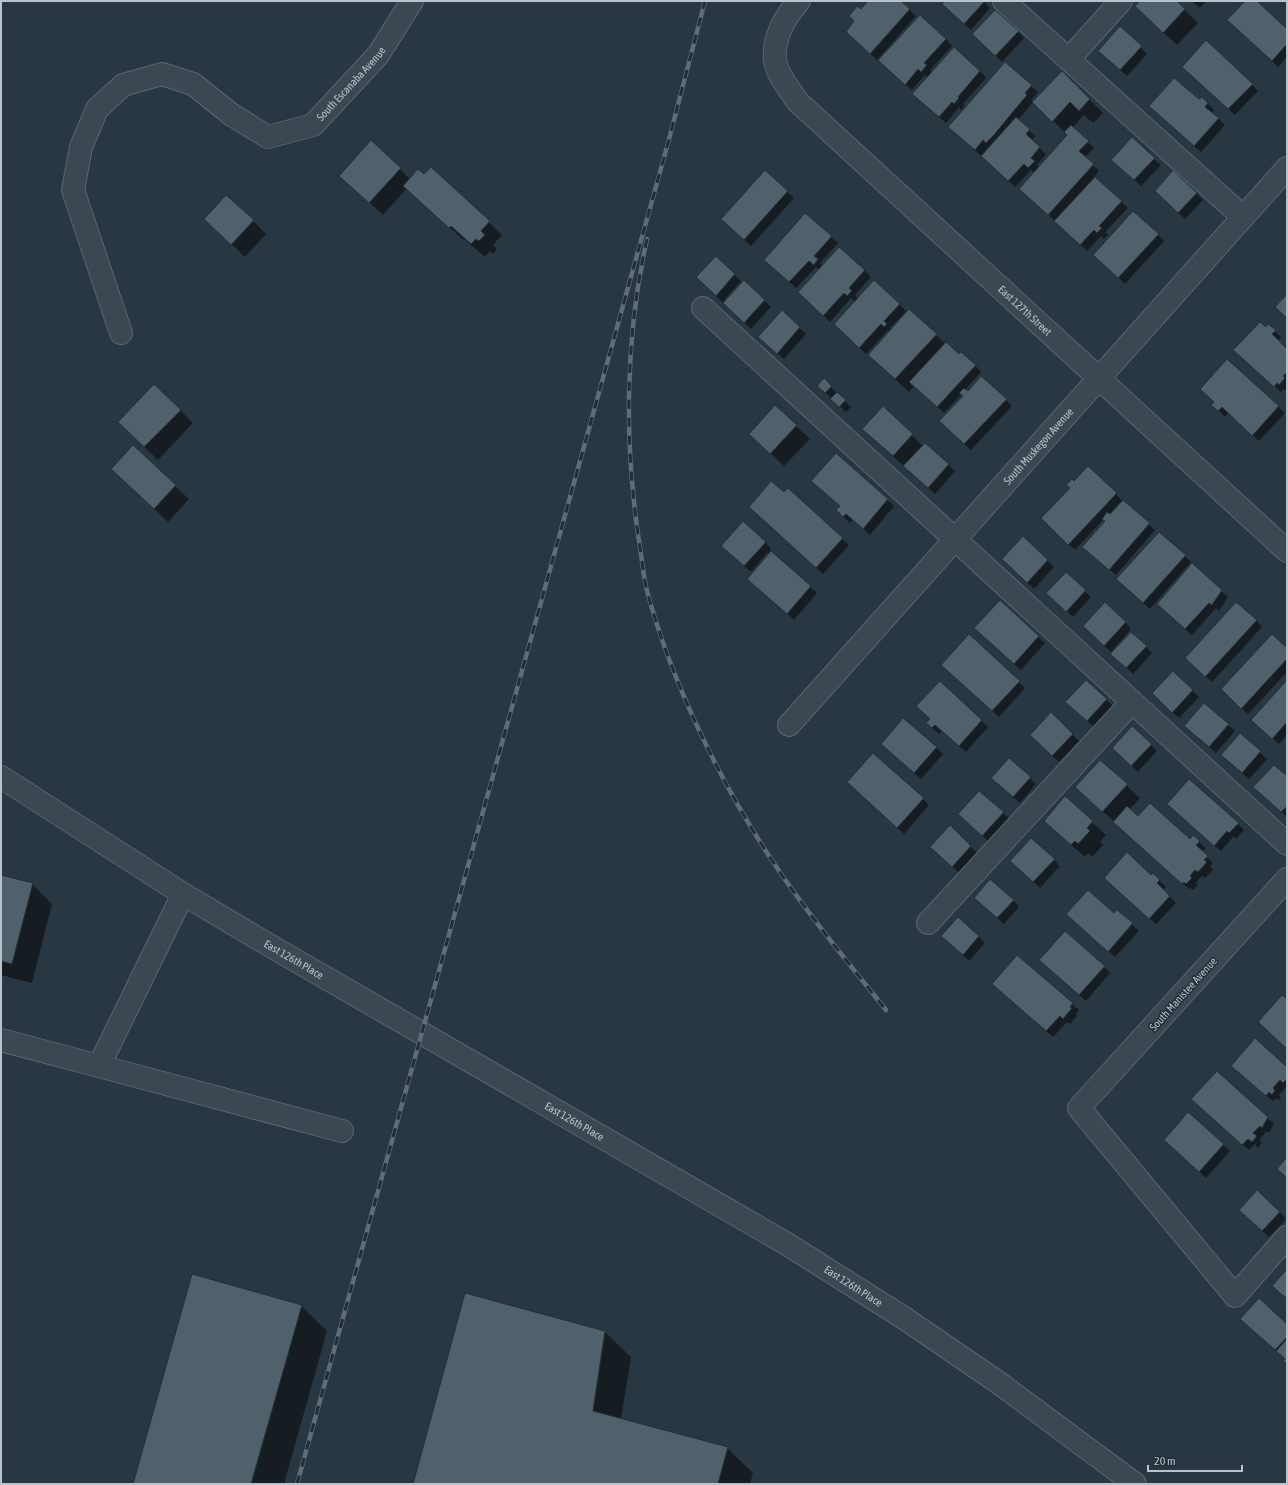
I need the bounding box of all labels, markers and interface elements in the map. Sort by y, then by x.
street label: South Escanaba Avenue [314,45,388,123]
street label: East 127th Street [996,283,1054,338]
street label: South Muskegon Avenue [1001,406,1076,487]
street label: East 126th Place [262,938,326,981]
street label: South Manistee Avenue [1147,955,1219,1033]
street label: East 126th Place [543,1100,606,1143]
street label: East 126th Place [822,1263,885,1309]
scale bar [1148,1447,1242,1473]
text: 20 m [1154,1454,1176,1468]

